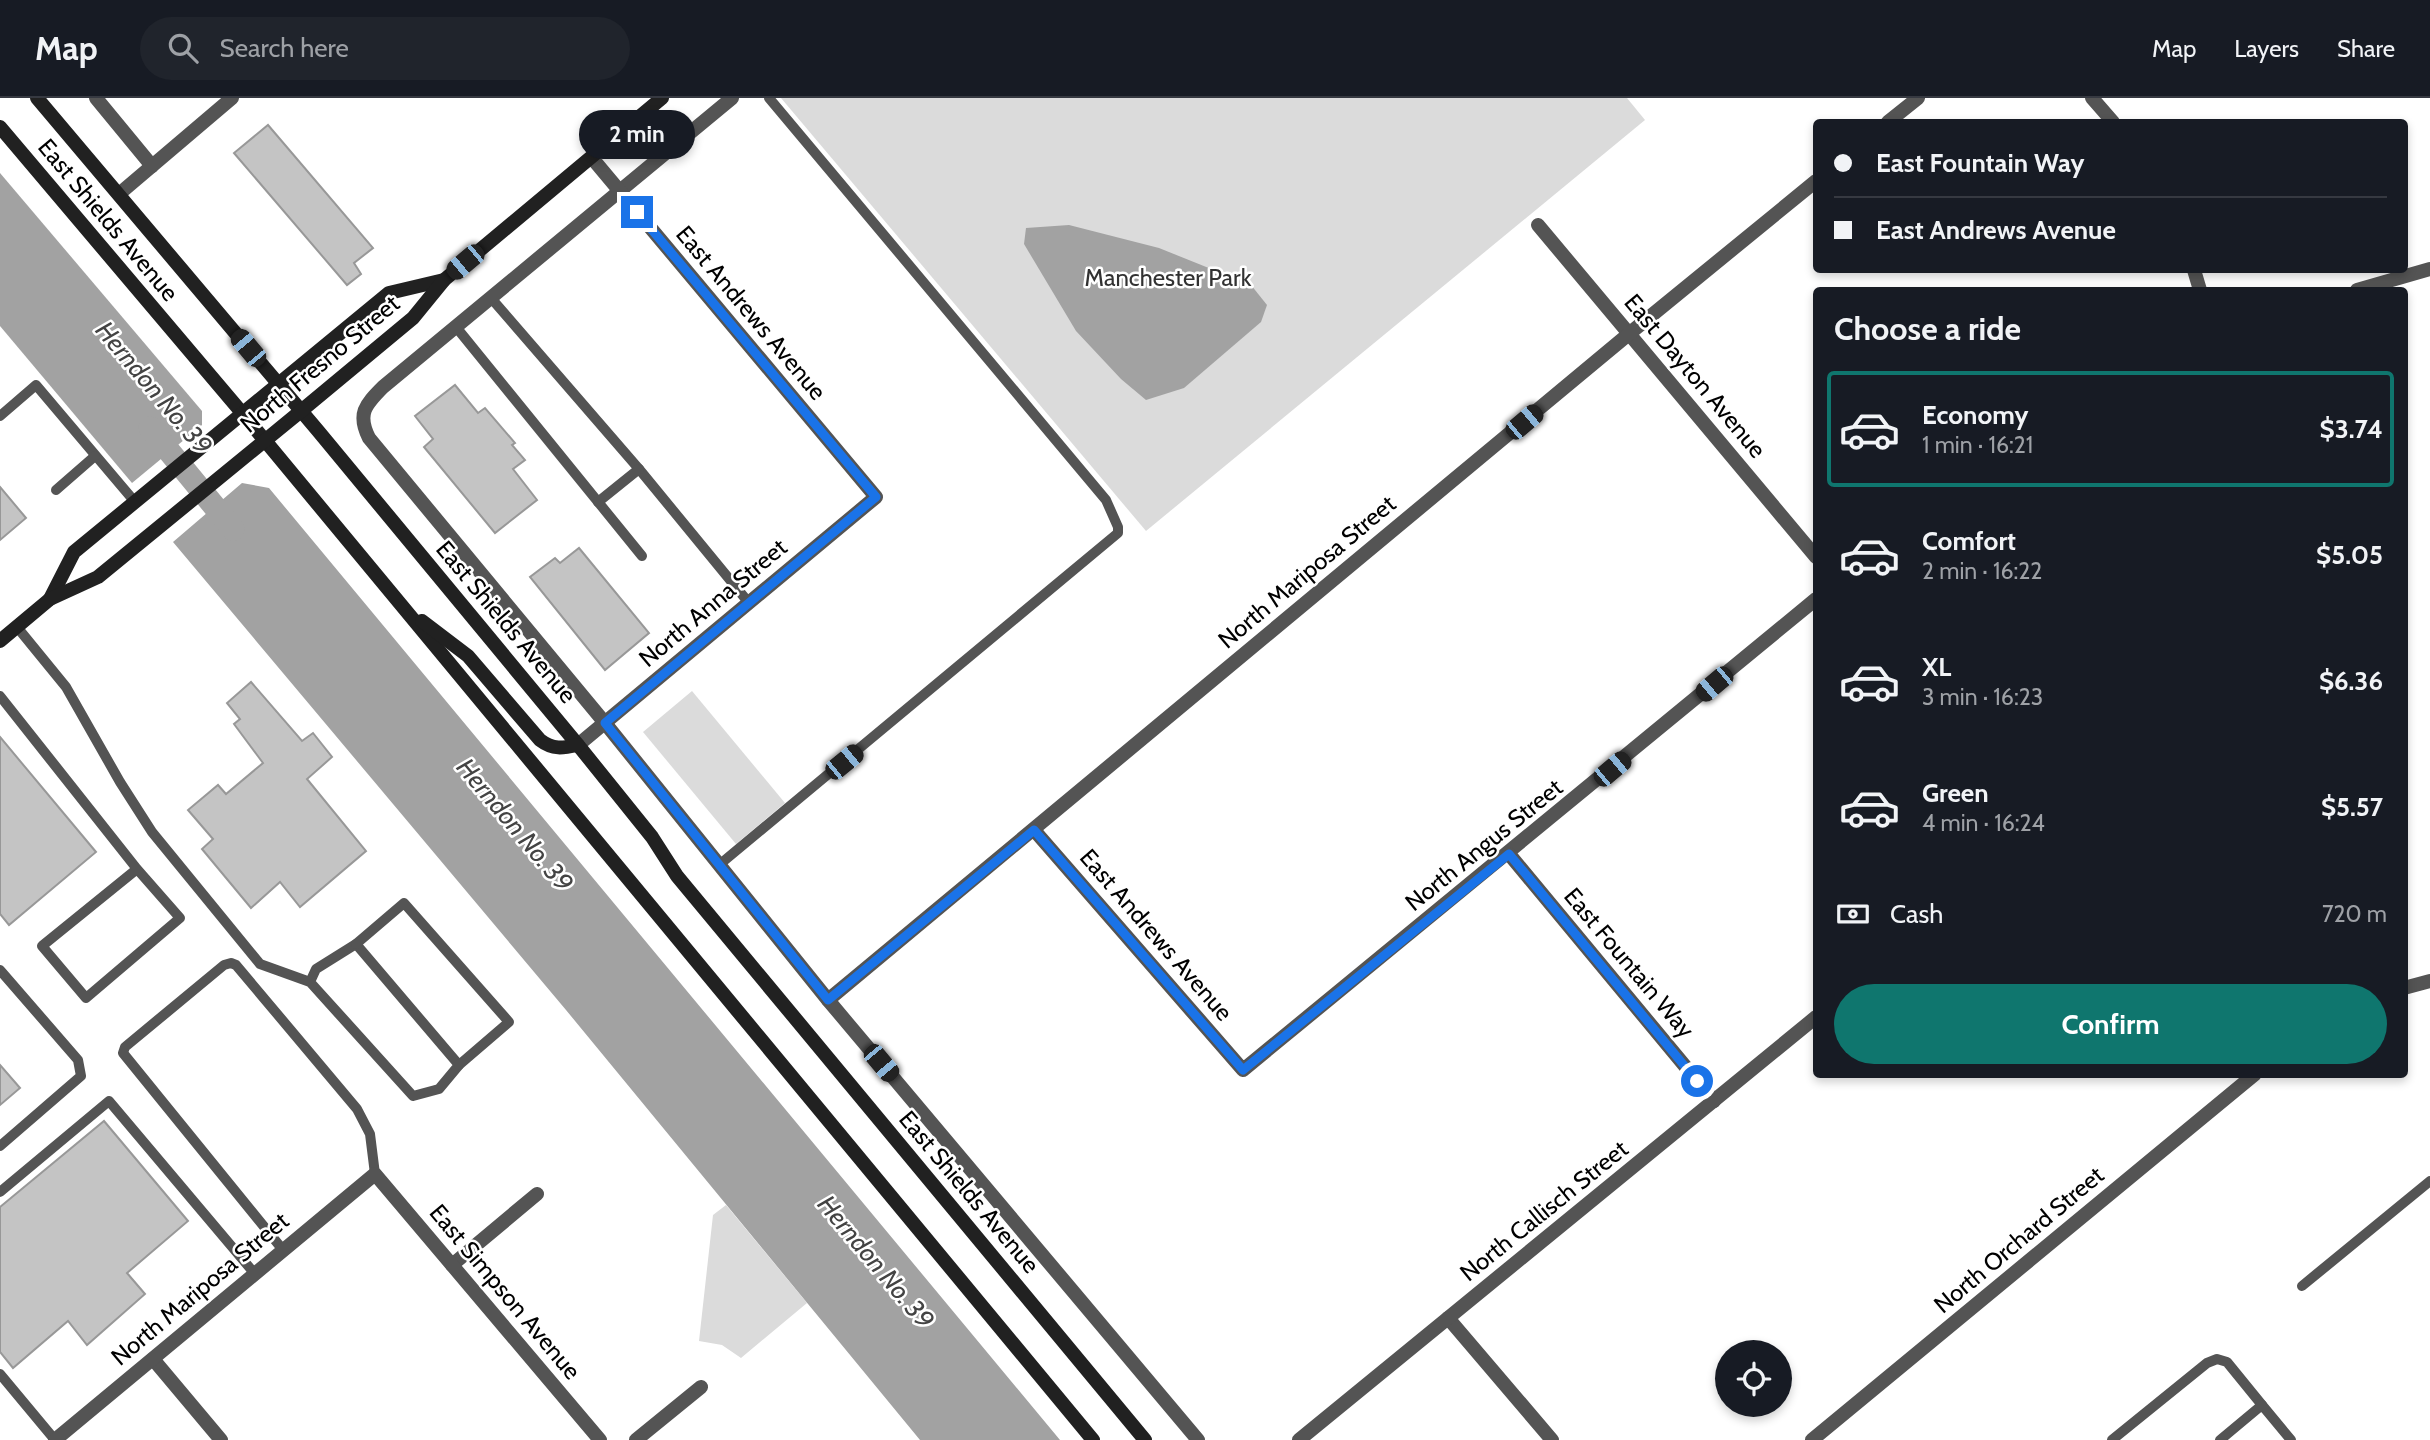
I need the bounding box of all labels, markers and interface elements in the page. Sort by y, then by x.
search box [140,17,630,80]
text: Map [35,28,98,68]
icon: search [164,29,202,67]
text: Search here [220,32,349,64]
text: Map [2152,34,2196,63]
text: Layers [2234,34,2299,63]
text: Share [2337,34,2395,63]
callout: 2 min [579,110,695,159]
text: 2 min [609,120,665,148]
street label: East Shields Avenue [32,133,185,307]
text: East Fountain Way [1876,147,2084,179]
route end [621,196,653,228]
text: East Andrews Avenue [1876,214,2116,246]
street label: East Andrews Avenue [670,220,833,406]
car [443,240,488,284]
park label: Manchester Park [1085,263,1252,292]
street label: East Dayton Avenue [1618,288,1772,463]
street label: North Fresno Street [234,289,405,439]
text: Choose a ride [1834,309,2021,348]
water label: Herndon No. 39 [89,315,219,461]
car [227,325,270,371]
icon: car [1838,398,1901,461]
text: Economy [1922,399,2028,431]
car [1502,400,1547,444]
text: $3.74 [2320,413,2383,445]
text: 1 min · 16:21 [1922,431,2033,459]
street label: North Mariposa Street [1212,489,1401,654]
icon: car [1838,524,1901,587]
text: Comfort [1922,525,2016,557]
street label: North Anna Street [633,532,792,673]
street label: East Shields Avenue [430,535,583,709]
text: $5.05 [2316,539,2383,571]
text: 2 min · 16:22 [1922,557,2042,585]
icon: car [1838,650,1901,713]
text: XL [1922,651,1951,683]
car [1692,662,1737,706]
text: $6.36 [2319,665,2383,697]
text: 3 min · 16:23 [1922,683,2043,711]
car [822,741,867,783]
car [1590,747,1635,791]
water label: Herndon No. 39 [450,752,580,898]
street label: North Angus Street [1399,772,1568,917]
icon: car [1838,776,1901,839]
text: Green [1922,777,1989,809]
text: $5.57 [2321,791,2383,823]
text: 4 min · 16:24 [1922,809,2045,837]
street label: East Andrews Avenue [1074,843,1239,1027]
street label: East Fountain Way [1558,882,1701,1044]
icon: cash [1834,895,1872,933]
text: Cash [1890,898,1943,930]
text: 720 m [2322,900,2387,928]
button: Confirm [1834,984,2387,1064]
car [860,1040,903,1086]
route start [1681,1065,1713,1097]
street label: East Shields Avenue [893,1105,1046,1279]
street label: North Callisch Street [1454,1134,1633,1287]
street label: North Orchard Street [1928,1160,2109,1319]
water label: Herndon No. 39 [811,1189,941,1335]
street label: East Simpson Avenue [424,1198,587,1385]
street label: North Mariposa Street [105,1206,294,1371]
map controls [1715,1340,1792,1417]
button: locate [1715,1340,1792,1417]

